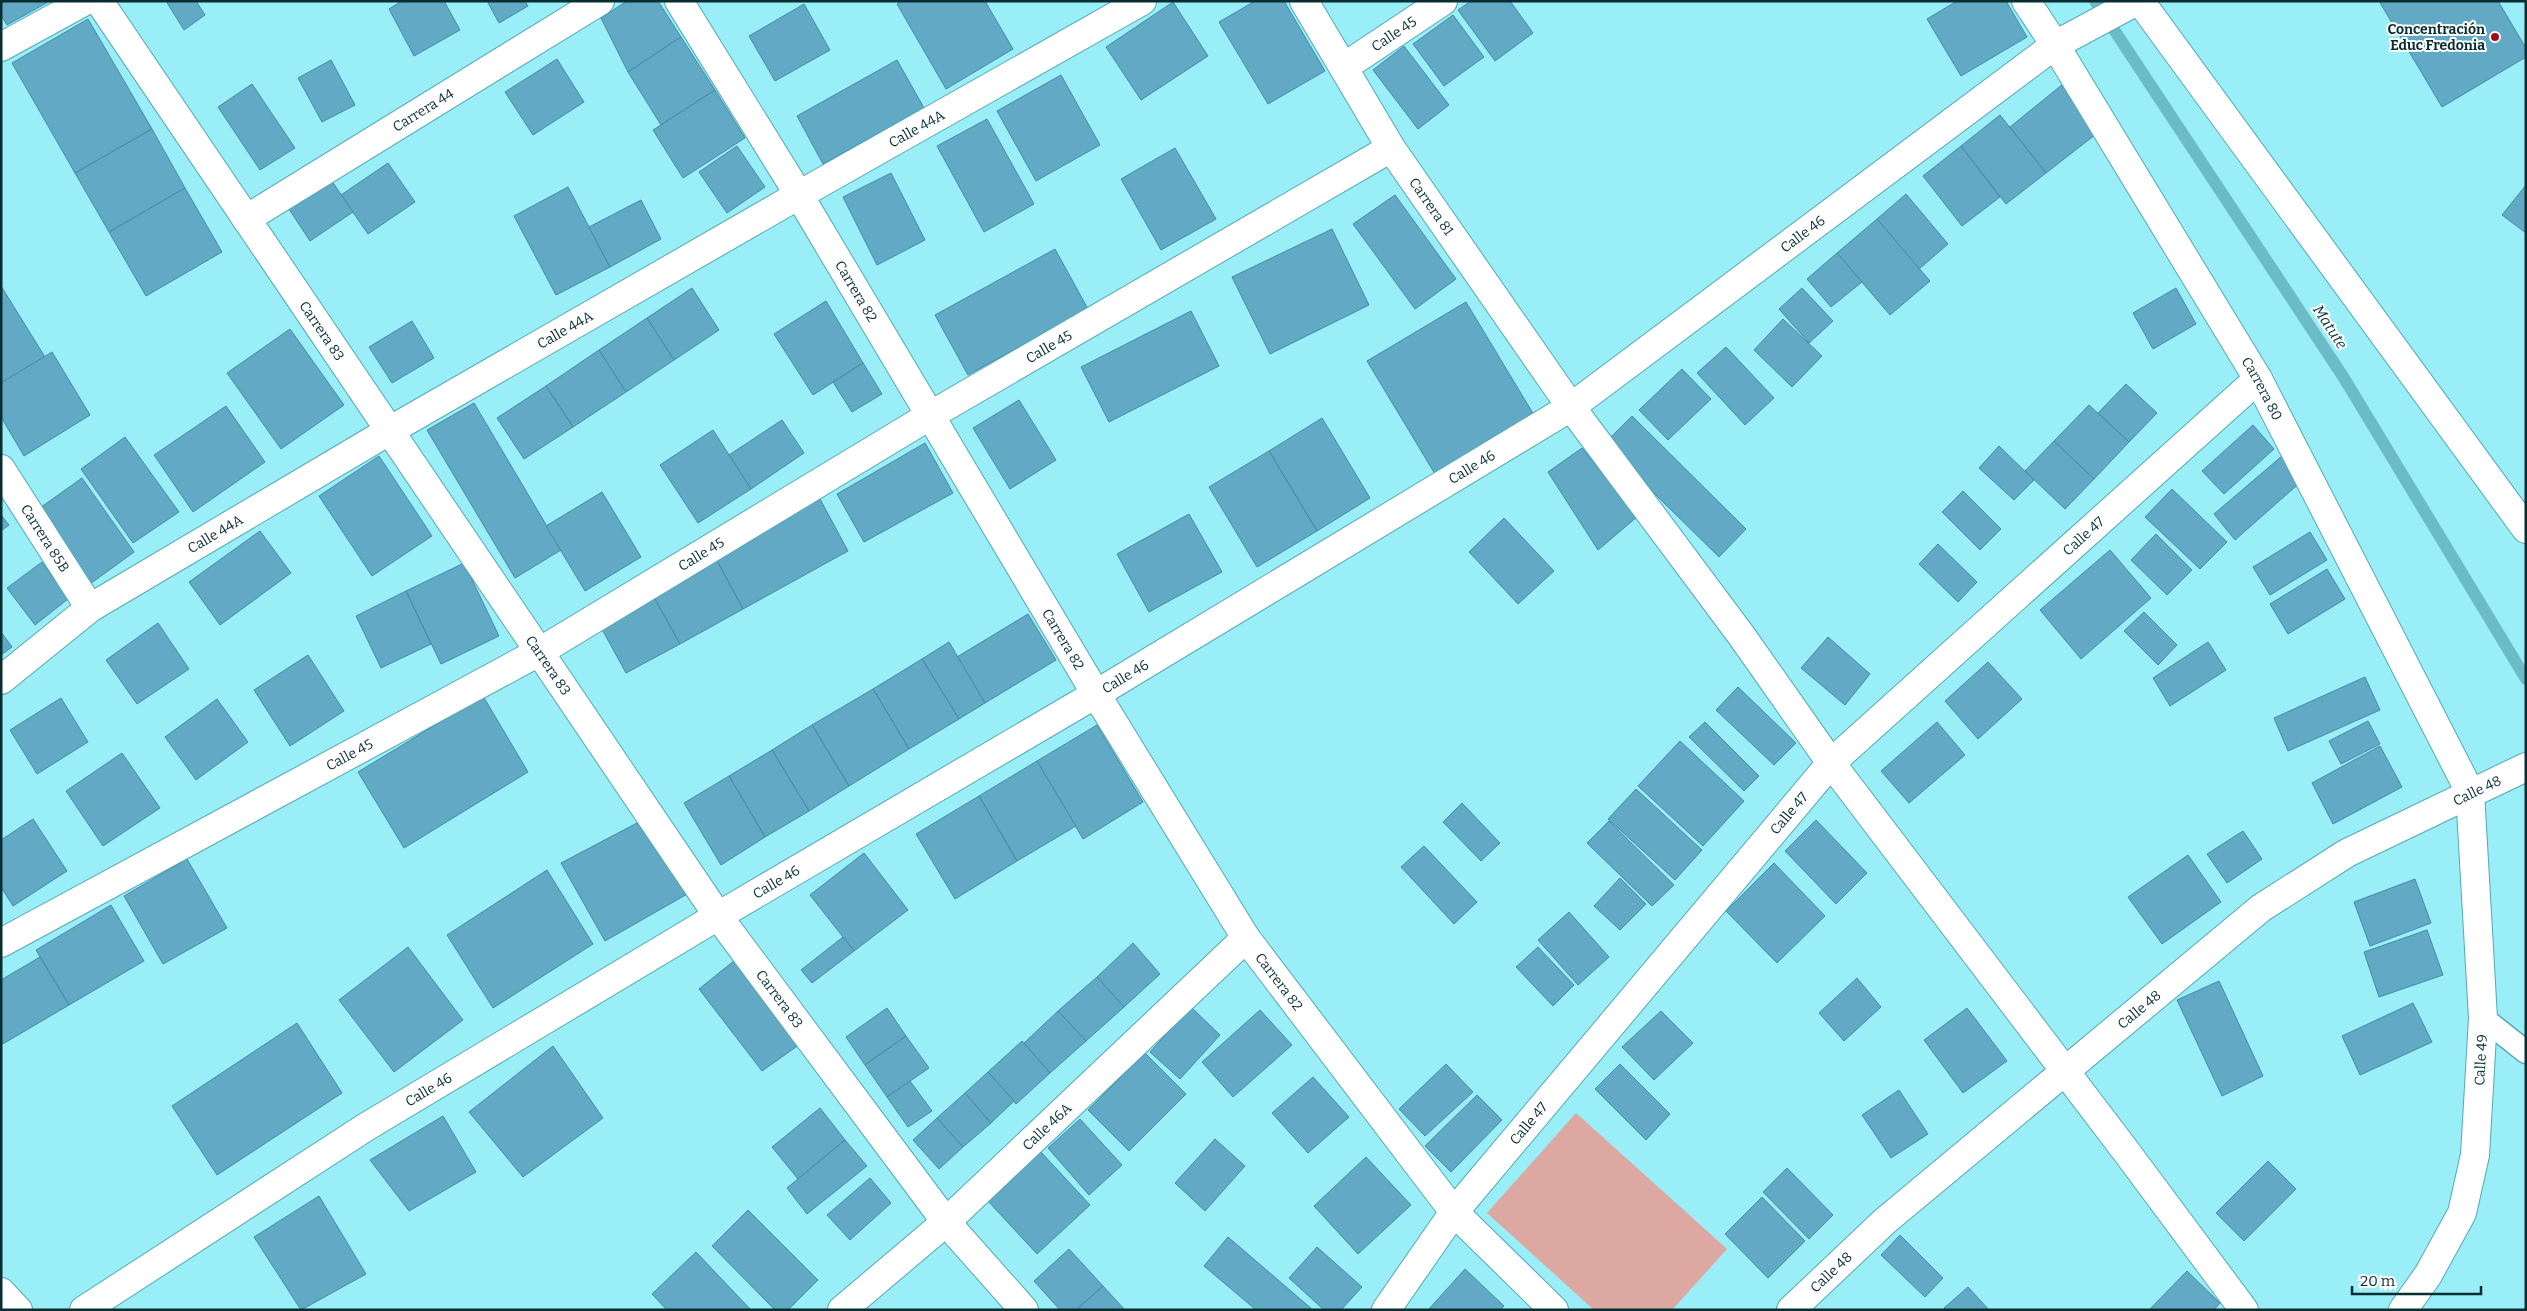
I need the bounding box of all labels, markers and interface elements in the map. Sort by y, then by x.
street label: Calle 45 [1368,13,1420,55]
place label: Concentración Educ Fredonia [2387,21,2485,54]
marker: Concentración Educ Fredonia [2489,31,2501,43]
street label: Carrera 44 [389,85,457,135]
street label: Calle 44A [886,106,947,151]
street label: Carrera 81 [1406,174,1458,239]
street label: Calle 46 [1777,212,1828,256]
street label: Carrera 82 [831,257,881,325]
street label: Carrera 83 [296,298,348,364]
water label: Matute [2309,302,2351,353]
street label: Calle 44A [534,307,596,352]
street label: Calle 45 [1023,327,1075,367]
street label: Carrera 80 [2238,354,2286,423]
street label: Calle 46 [1445,446,1498,488]
street label: Carrera 85B [17,501,73,575]
street label: Calle 44A [184,511,246,557]
street label: Calle 47 [2059,513,2108,559]
street label: Calle 45 [675,534,727,574]
street label: Carrera 82 [1039,605,1088,673]
street label: Carrera 83 [522,632,575,698]
street label: Calle 46 [1099,656,1152,697]
street label: Calle 45 [323,735,376,774]
street label: Calle 48 [2450,772,2504,809]
street label: Calle 47 [1766,789,1811,838]
street label: Calle 46 [750,862,803,902]
street label: Carrera 82 [1252,949,1307,1014]
street label: Carrera 83 [752,966,807,1031]
street label: Calle 48 [2114,986,2164,1033]
street label: Calle 49 [2471,1034,2491,1086]
street label: Calle 46 [402,1069,455,1110]
street label: Calle 46A [1019,1099,1075,1154]
street label: Calle 47 [1506,1099,1551,1148]
street label: Calle 48 [1806,1248,1856,1296]
scale bar [2352,1264,2481,1296]
text: 20 m [2360,1272,2396,1290]

